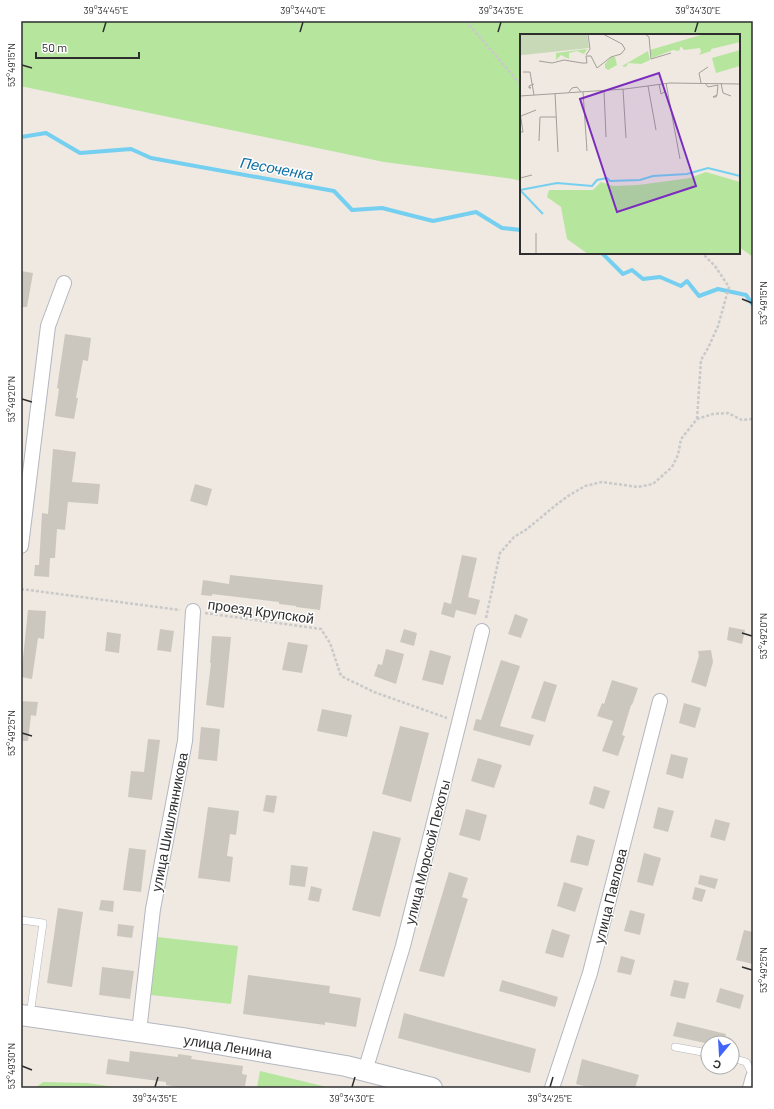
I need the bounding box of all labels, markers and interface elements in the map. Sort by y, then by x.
text: 39°34'45"E [83,4,129,16]
text: 39°34'40"E [280,4,326,16]
text: 39°34'35"E [479,4,523,16]
text: 39°34'30"E [675,4,721,16]
scale bar [36,34,139,60]
inset map [520,34,740,254]
text: 50 m [42,40,67,54]
text: 53°49'15"N [5,43,17,87]
water label: Песоченка [239,153,315,183]
text: 53°49'15"N [757,281,769,325]
text: 53°49'20"N [5,376,17,422]
street label: проезд Крупской [207,595,315,627]
text: 53°49'20"N [757,613,769,659]
text: 53°49'25"N [5,710,17,756]
street label: улица Шишлянникова [147,751,191,893]
street label: улица Морской Пехоты [401,778,453,926]
street label: улица Павлова [590,846,630,945]
text: 53°49'25"N [757,947,769,993]
street label: улица Ленина [183,1031,274,1061]
north arrow [700,1035,740,1075]
text: 53°49'30"N [5,1043,17,1089]
text: С [711,1058,723,1072]
text: 39°34'35"E [133,1092,177,1104]
text: 39°34'30"E [329,1092,375,1104]
text: 39°34'25"E [527,1092,573,1104]

